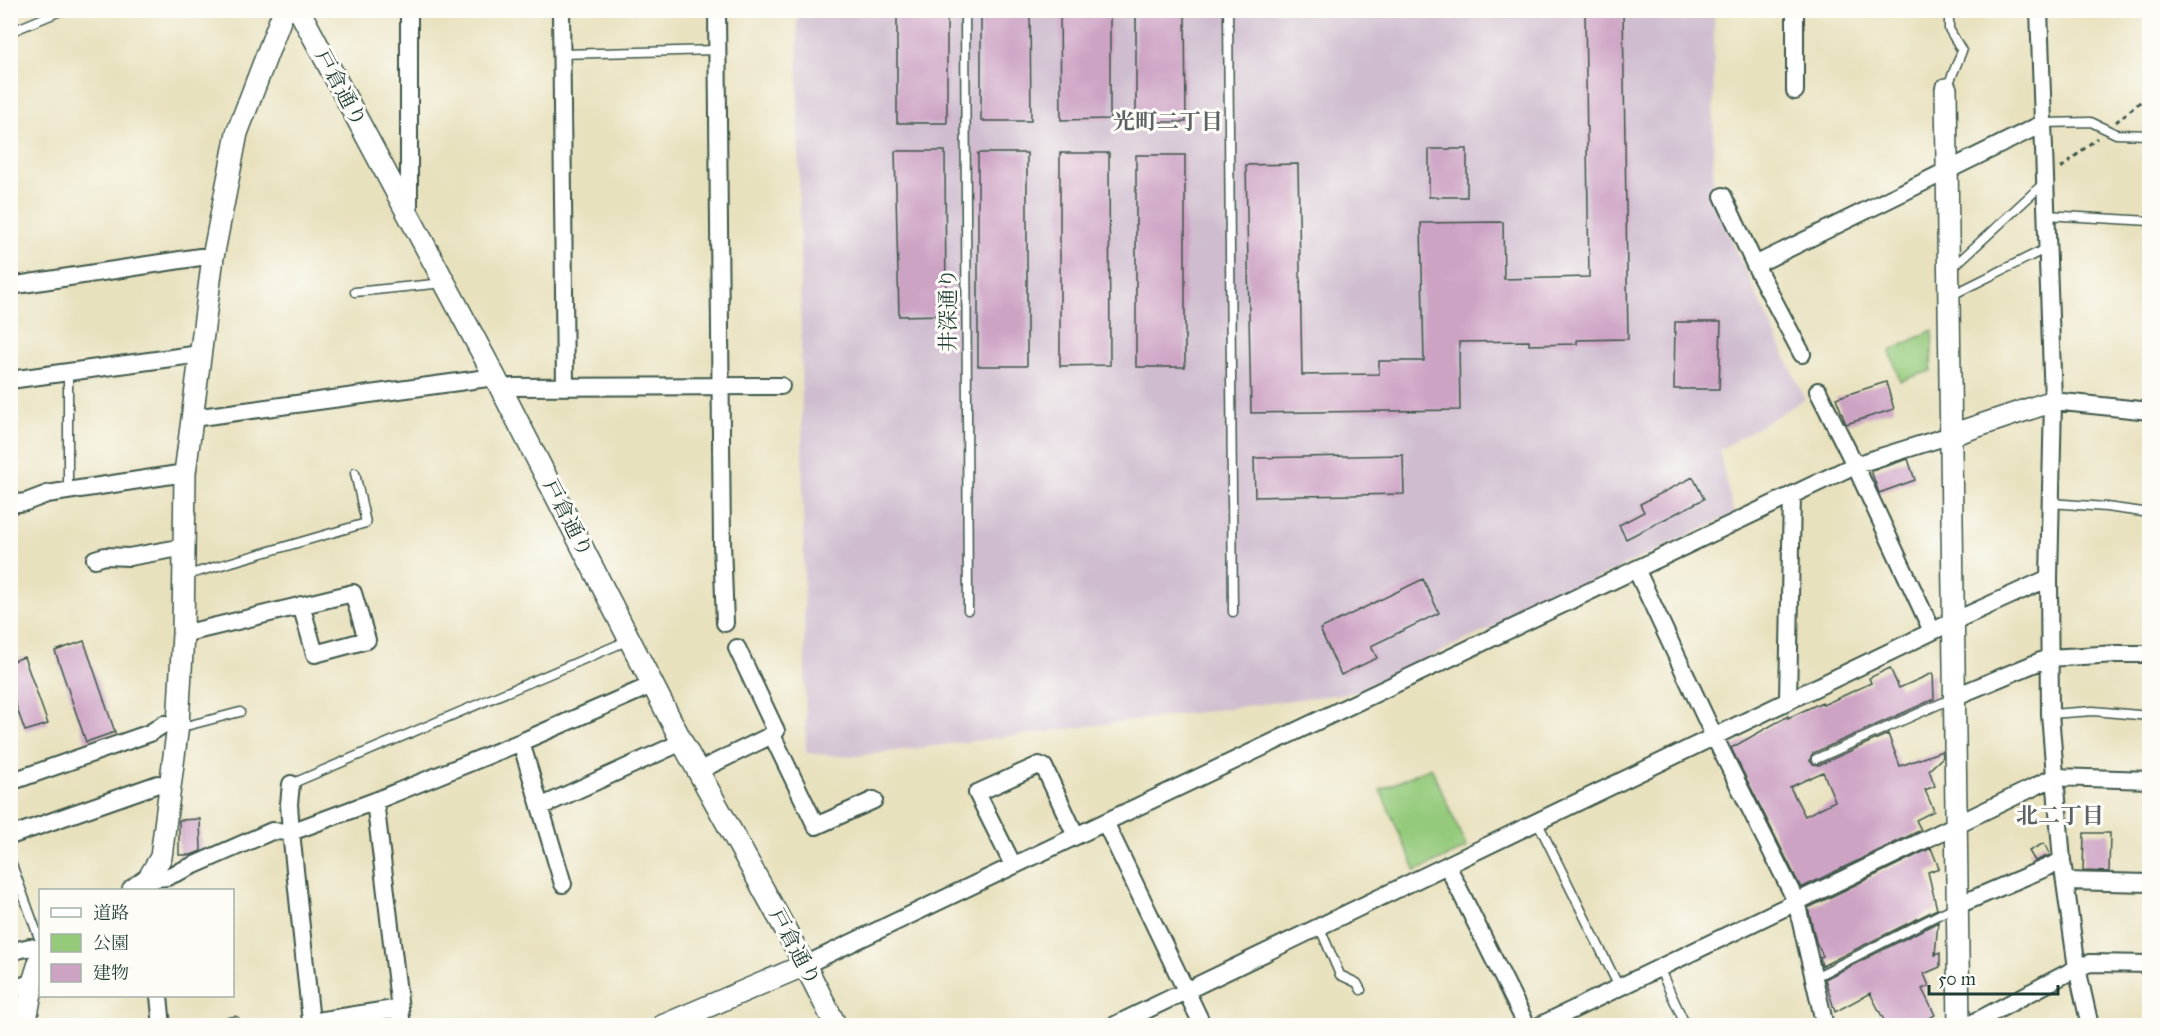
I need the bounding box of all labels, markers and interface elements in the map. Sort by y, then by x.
street label: 戸倉通り [310,45,372,131]
district label: 光町二丁目 [1113,108,1223,135]
street label: 井深通り [935,268,961,352]
street label: 戸倉通り [537,475,599,561]
district label: 北二丁目 [2016,802,2104,829]
legend [39,889,234,997]
text: 道路 [93,902,129,924]
street label: 戸倉通り [764,904,826,990]
text: 公園 [93,932,129,954]
scale bar [1929,958,2058,996]
text: 建物 [93,962,129,984]
text: 50 m [1938,968,1976,990]

